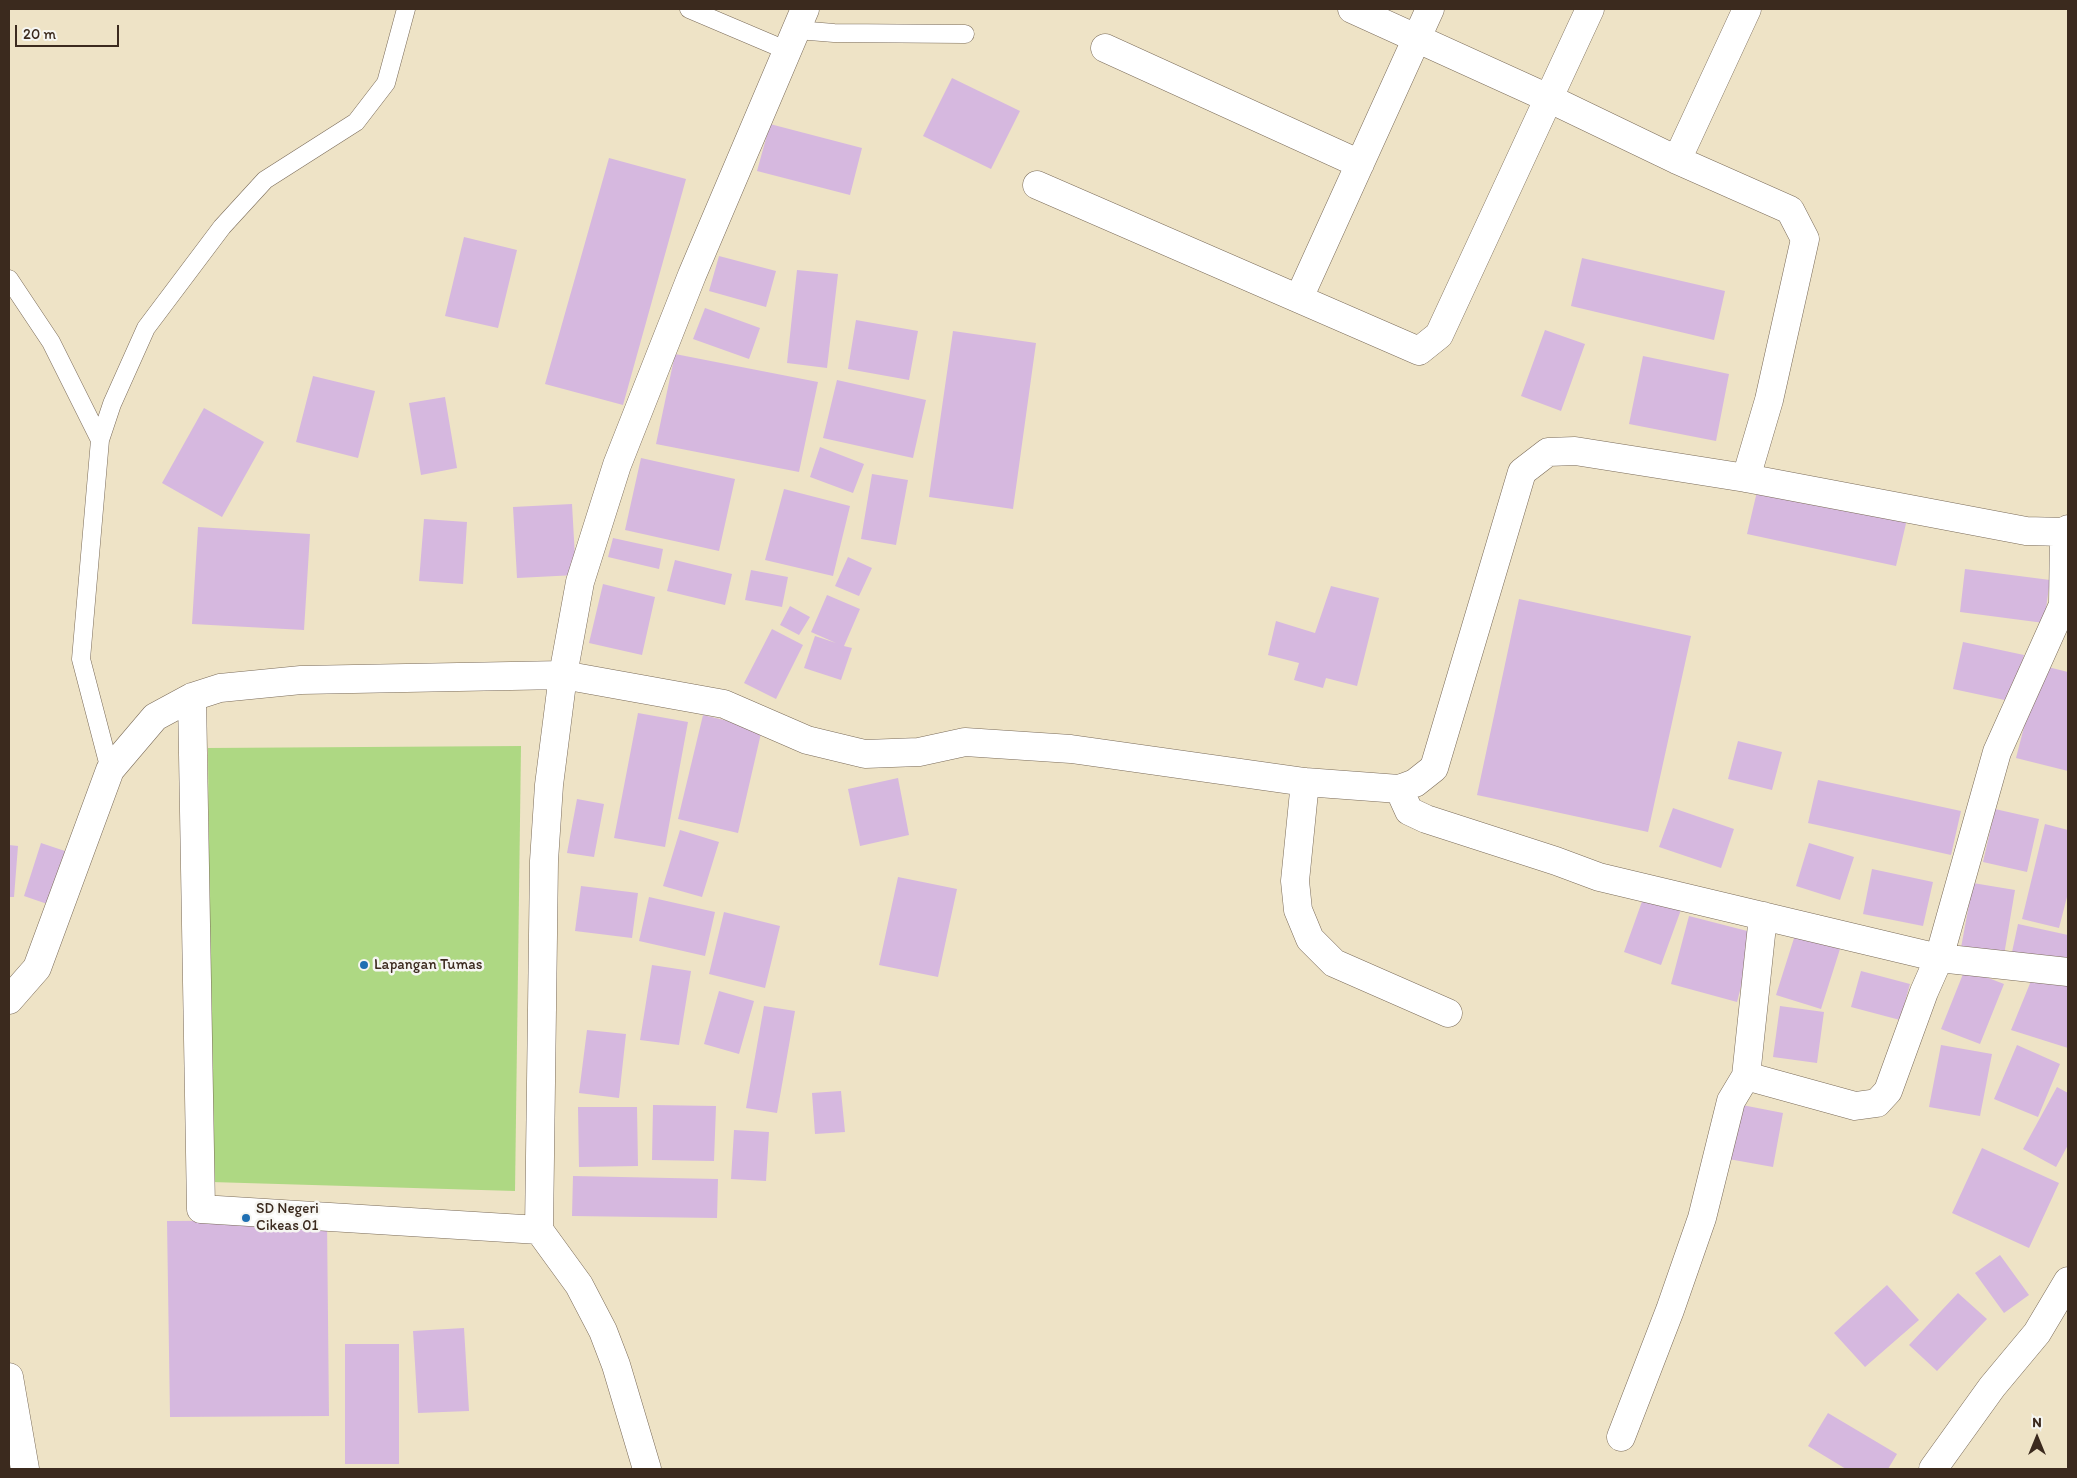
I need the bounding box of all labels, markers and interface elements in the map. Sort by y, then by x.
scale bar [18,15,121,47]
text: 20 m [23,25,56,43]
place label: Lapangan Tumas [374,956,482,974]
marker: Lapangan Tumas [358,959,370,971]
place label: SD Negeri Cikeas 01 [256,1200,319,1235]
marker: SD Negeri Cikeas 01 [240,1212,252,1224]
north arrow [2012,1413,2062,1463]
text: N [2032,1414,2042,1431]

